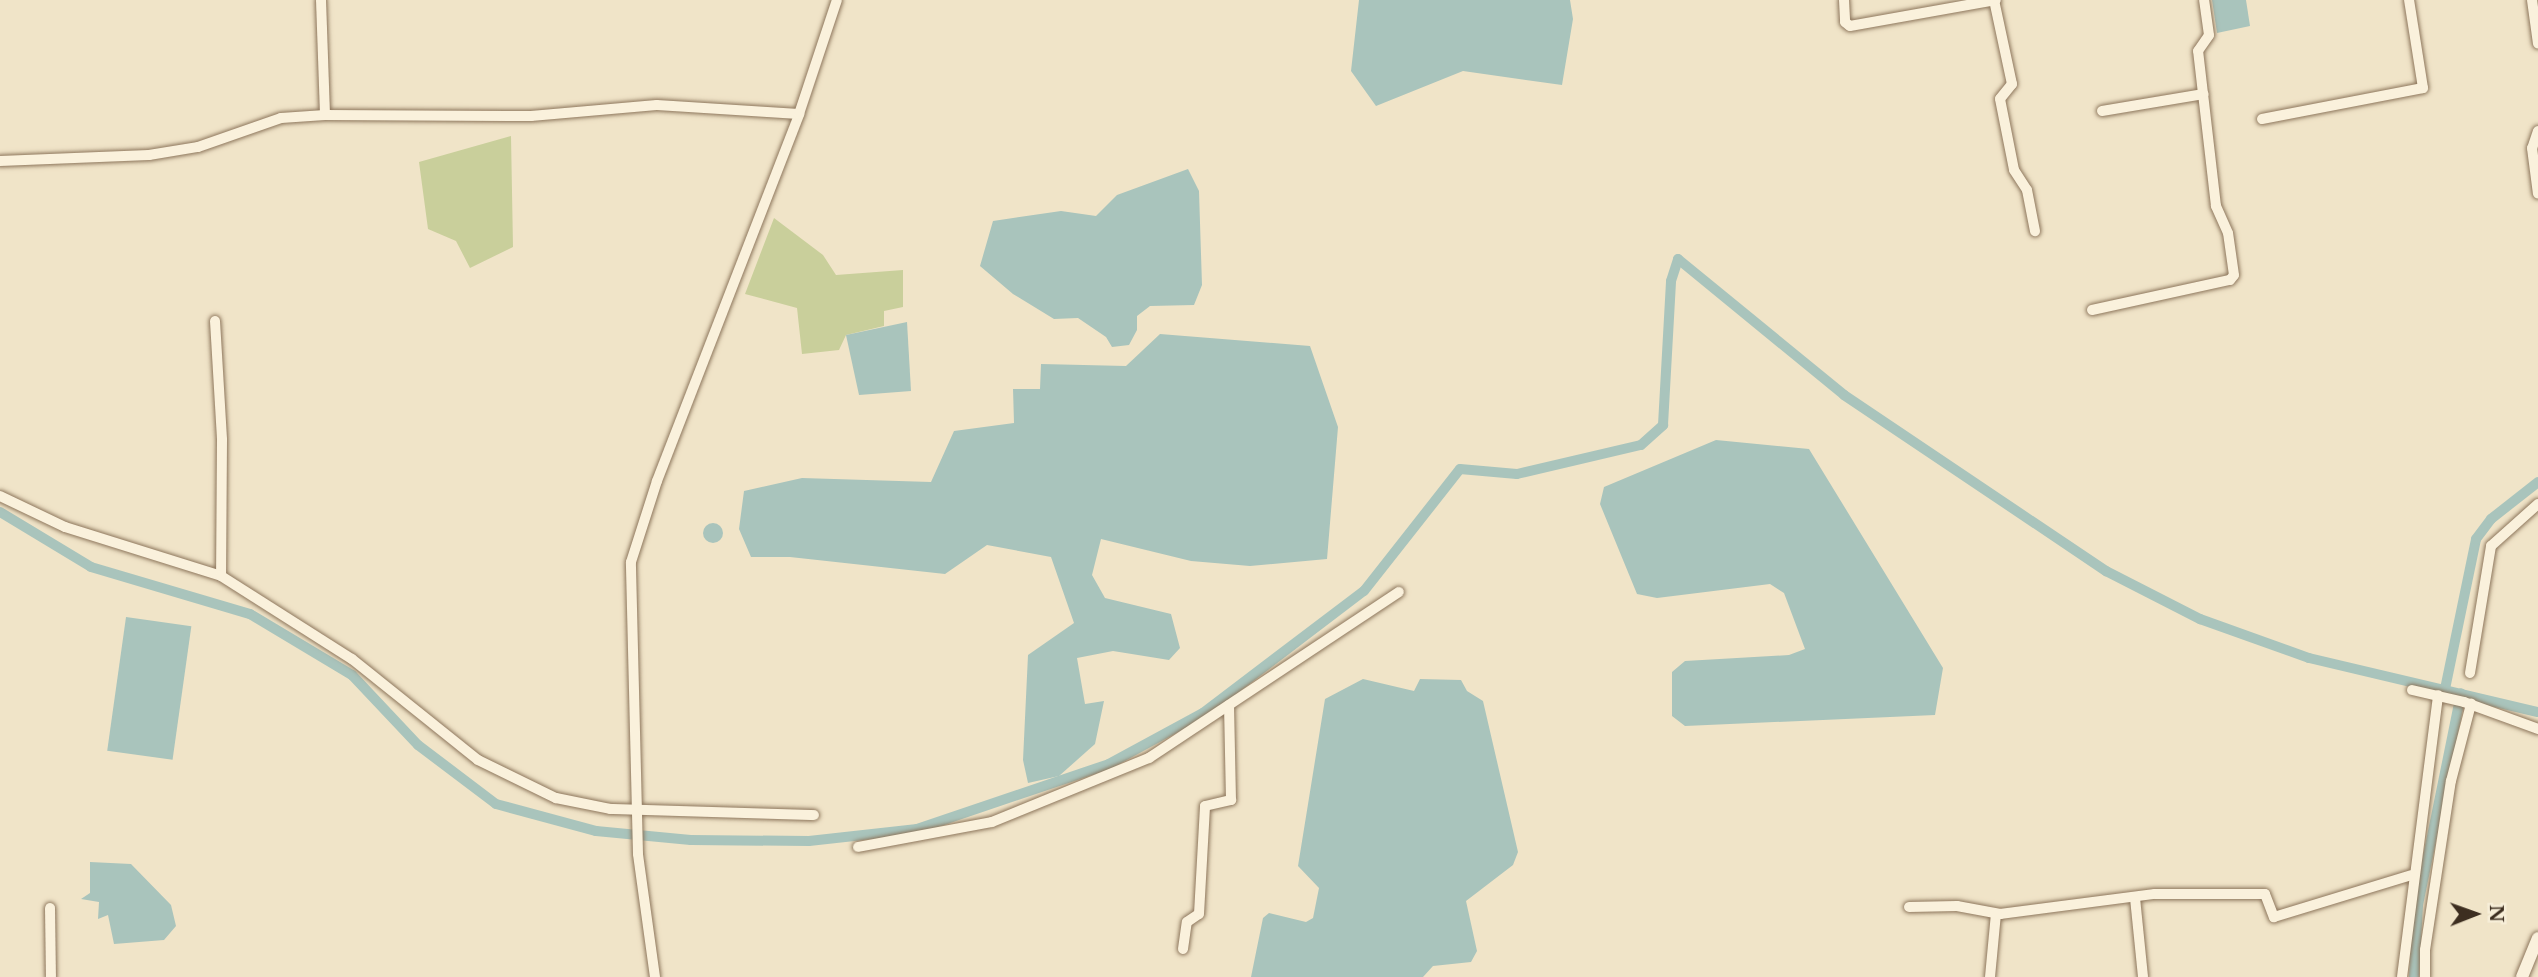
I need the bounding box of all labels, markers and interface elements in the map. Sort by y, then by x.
north arrow [2440,879,2510,949]
text: N [2485,904,2508,923]

